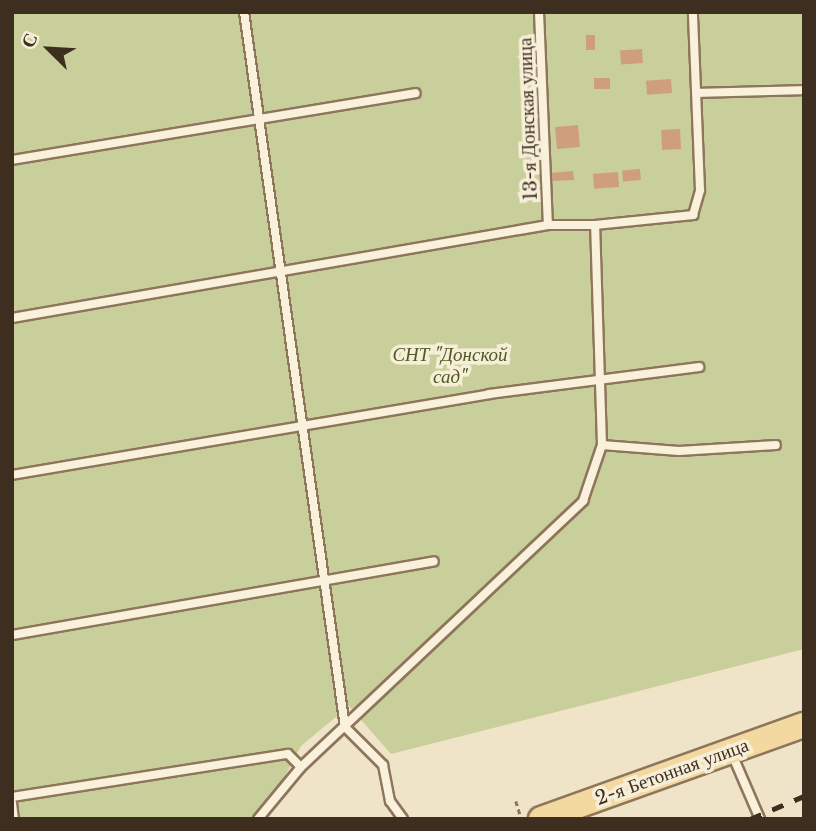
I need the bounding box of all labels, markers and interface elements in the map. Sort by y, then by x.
north arrow [14,14,84,84]
text: С [16,29,43,51]
street label: 13-я Донская улица [514,37,542,201]
park label: СНТ "Донской сад" [392,344,508,388]
street label: 2-я Бетонная улица [592,734,752,810]

